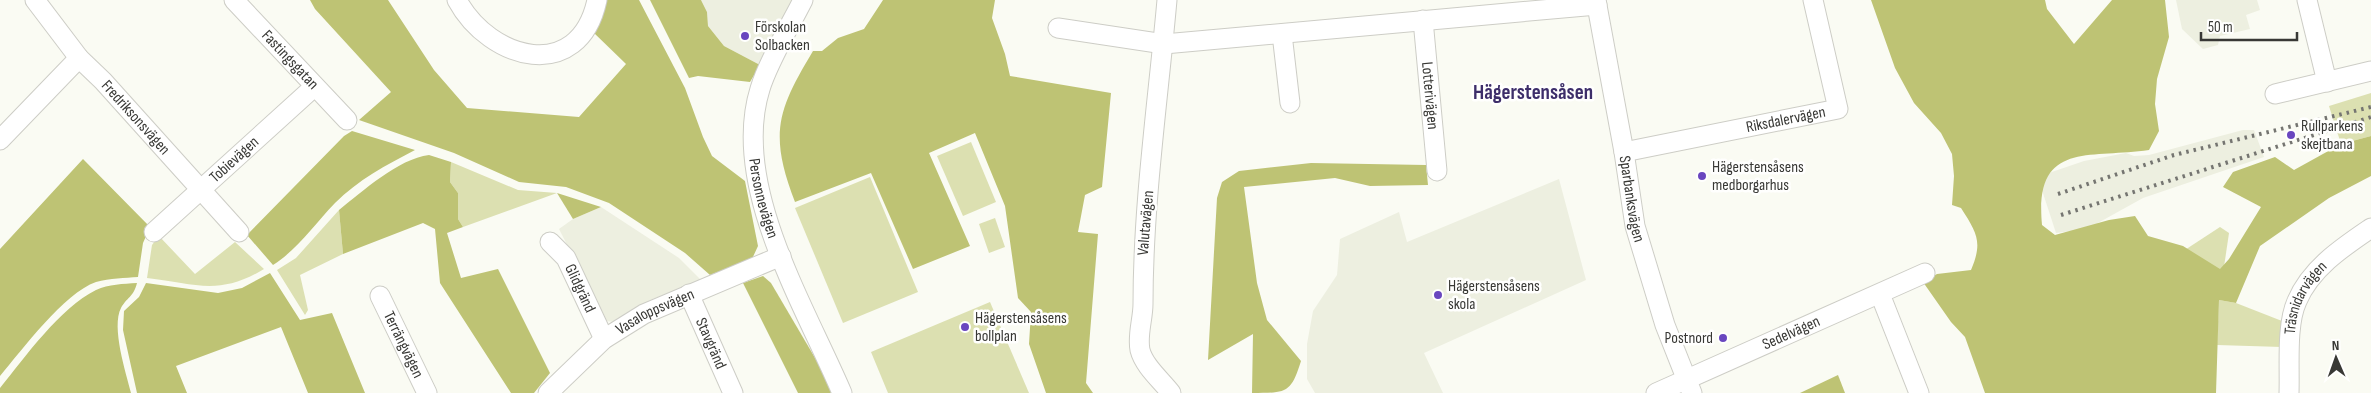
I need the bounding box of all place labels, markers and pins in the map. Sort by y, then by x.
place label: Förskolan Solbacken [755,18,810,55]
marker: Förskolan Solbacken [739,30,751,42]
place label: Rullparkens skejtbana [2301,117,2364,154]
marker: Rullparkens skejtbana [2285,129,2297,141]
place label: Hägerstensåsens medborgarhus [1712,158,1804,195]
marker: Hägerstensåsens medborgarhus [1696,170,1708,182]
place label: Hägerstensåsens skola [1448,277,1540,314]
marker: Hägerstensåsens skola [1432,289,1444,301]
place label: Hägerstensåsens bollplan [975,309,1067,346]
marker: Hägerstensåsens bollplan [959,321,971,333]
place label: Postnord [1664,329,1713,348]
marker: Postnord [1717,332,1729,344]

